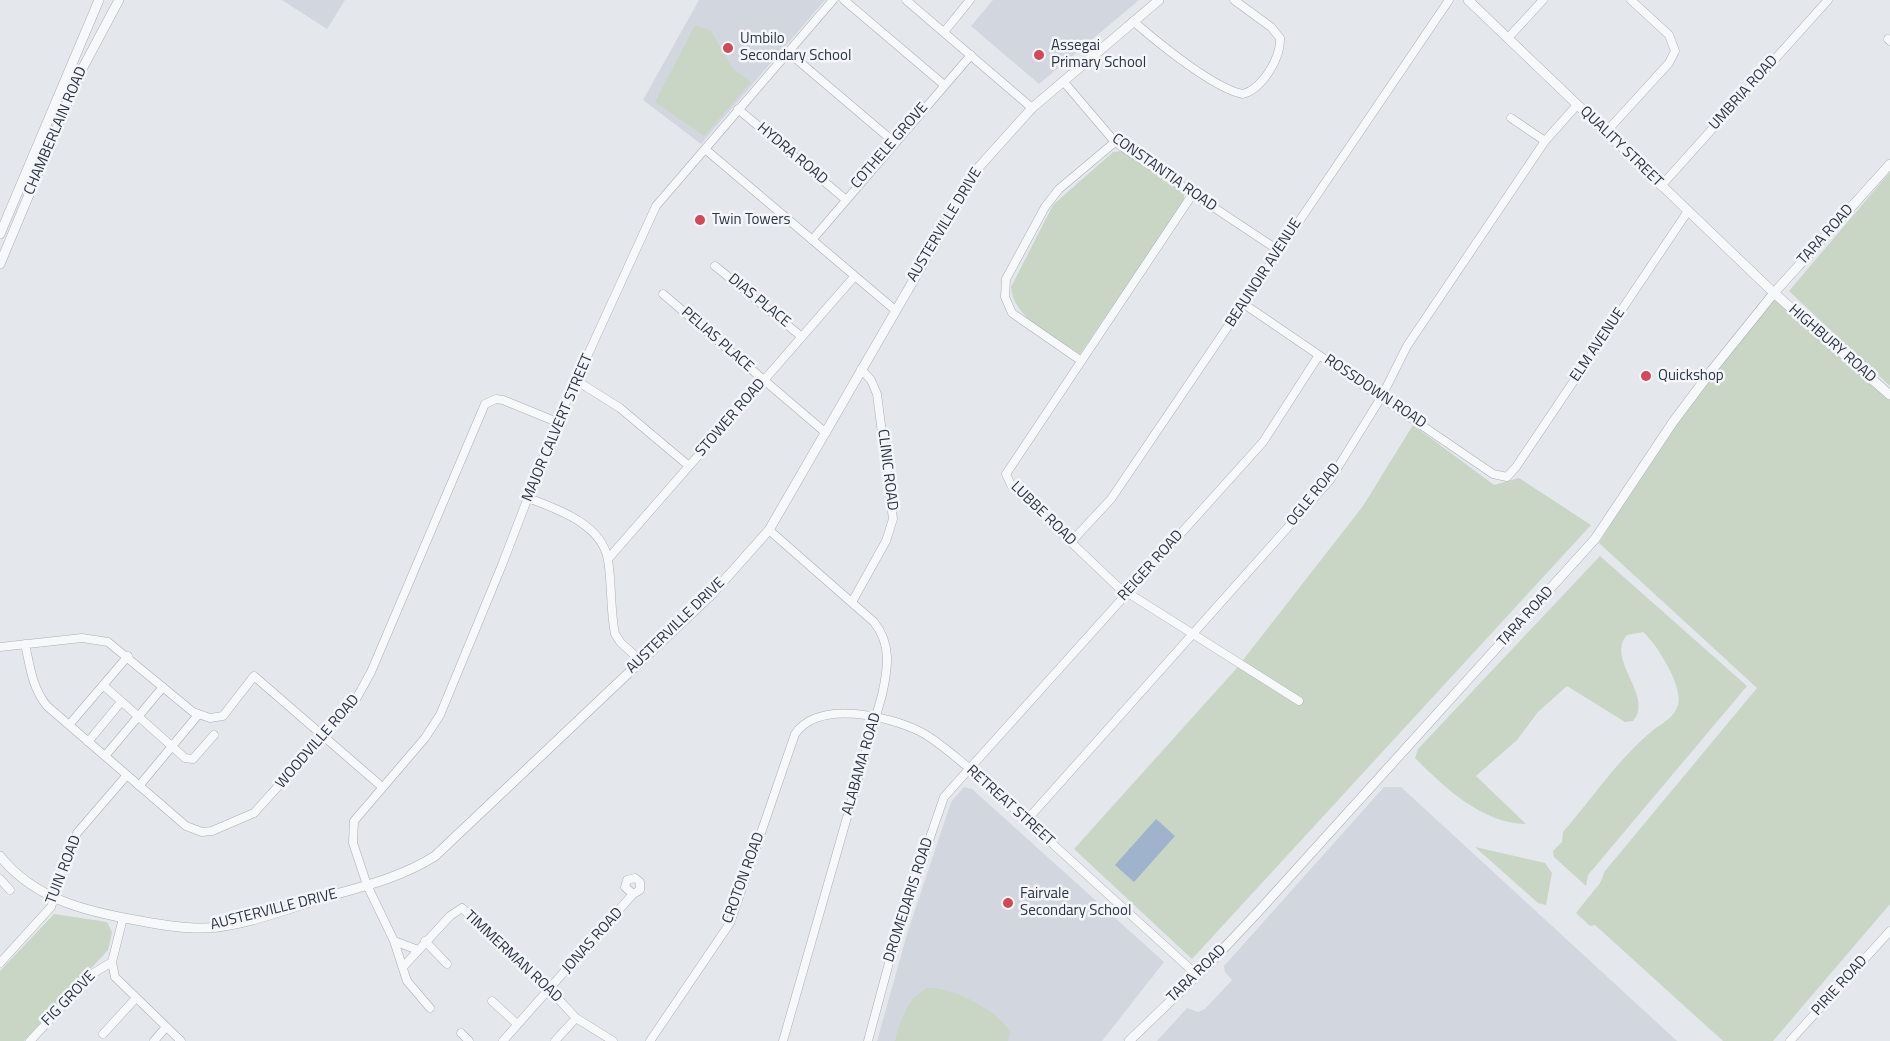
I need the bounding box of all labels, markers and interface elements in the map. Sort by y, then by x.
place label: Umbilo Secondary School [740,30,851,65]
place label: Assegai Primary School [1051,37,1146,72]
marker: Umbilo Secondary School [721,41,735,55]
marker: Assegai Primary School [1032,48,1046,62]
street label: UMBRIA ROAD [1706,52,1782,134]
street label: CHAMBERLAIN ROAD [21,64,91,198]
street label: COTHELE GROVE [848,99,932,193]
street label: QUALITY STREET [1576,103,1666,191]
street label: HYDRA ROAD [753,119,831,189]
street label: CONSTANTIA ROAD [1108,130,1220,216]
street label: AUSTERVILLE DRIVE [904,165,986,285]
street label: TARA ROAD [1794,201,1858,269]
place label: Twin Towers [712,211,790,229]
marker: Twin Towers [693,213,707,227]
street label: BEAUNOIR AVENUE [1222,215,1306,331]
street label: DIAS PLACE [724,270,794,332]
street label: HIGHBURY ROAD [1785,301,1879,387]
street label: PELIAS PLACE [677,304,757,376]
street label: ELM AVENUE [1567,305,1629,385]
street label: MAJOR CALVERT STREET [519,351,597,505]
street label: ROSSDOWN ROAD [1321,351,1429,433]
place label: Quickshop [1658,367,1724,385]
marker: Quickshop [1639,369,1653,383]
street label: STOWER ROAD [692,375,770,461]
street label: CLINIC ROAD [873,428,901,512]
street label: OGLE ROAD [1283,460,1345,530]
street label: LUBBE ROAD [1006,478,1080,550]
street label: REIGER ROAD [1115,527,1187,605]
street label: AUSTERVILLE DRIVE [623,574,729,678]
street label: TARA ROAD [1494,583,1558,651]
street label: WOODVILLE ROAD [272,691,364,793]
street label: ALABAMA ROAD [839,711,885,817]
street label: RETREAT STREET [962,762,1058,850]
street label: CROTON ROAD [719,830,769,926]
street label: TUIN ROAD [43,833,85,907]
street label: DROMEDARIS ROAD [880,835,938,965]
place label: Fairvale Secondary School [1020,885,1131,920]
street label: AUSTERVILLE DRIVE [209,886,339,934]
marker: Fairvale Secondary School [1001,896,1015,910]
street label: JONAS ROAD [559,904,627,978]
street label: TIMMERMAN ROAD [460,907,566,1007]
street label: TARA ROAD [1164,941,1230,1007]
street label: PIRIE ROAD [1808,952,1872,1020]
street label: FIG GROVE [38,968,100,1030]

